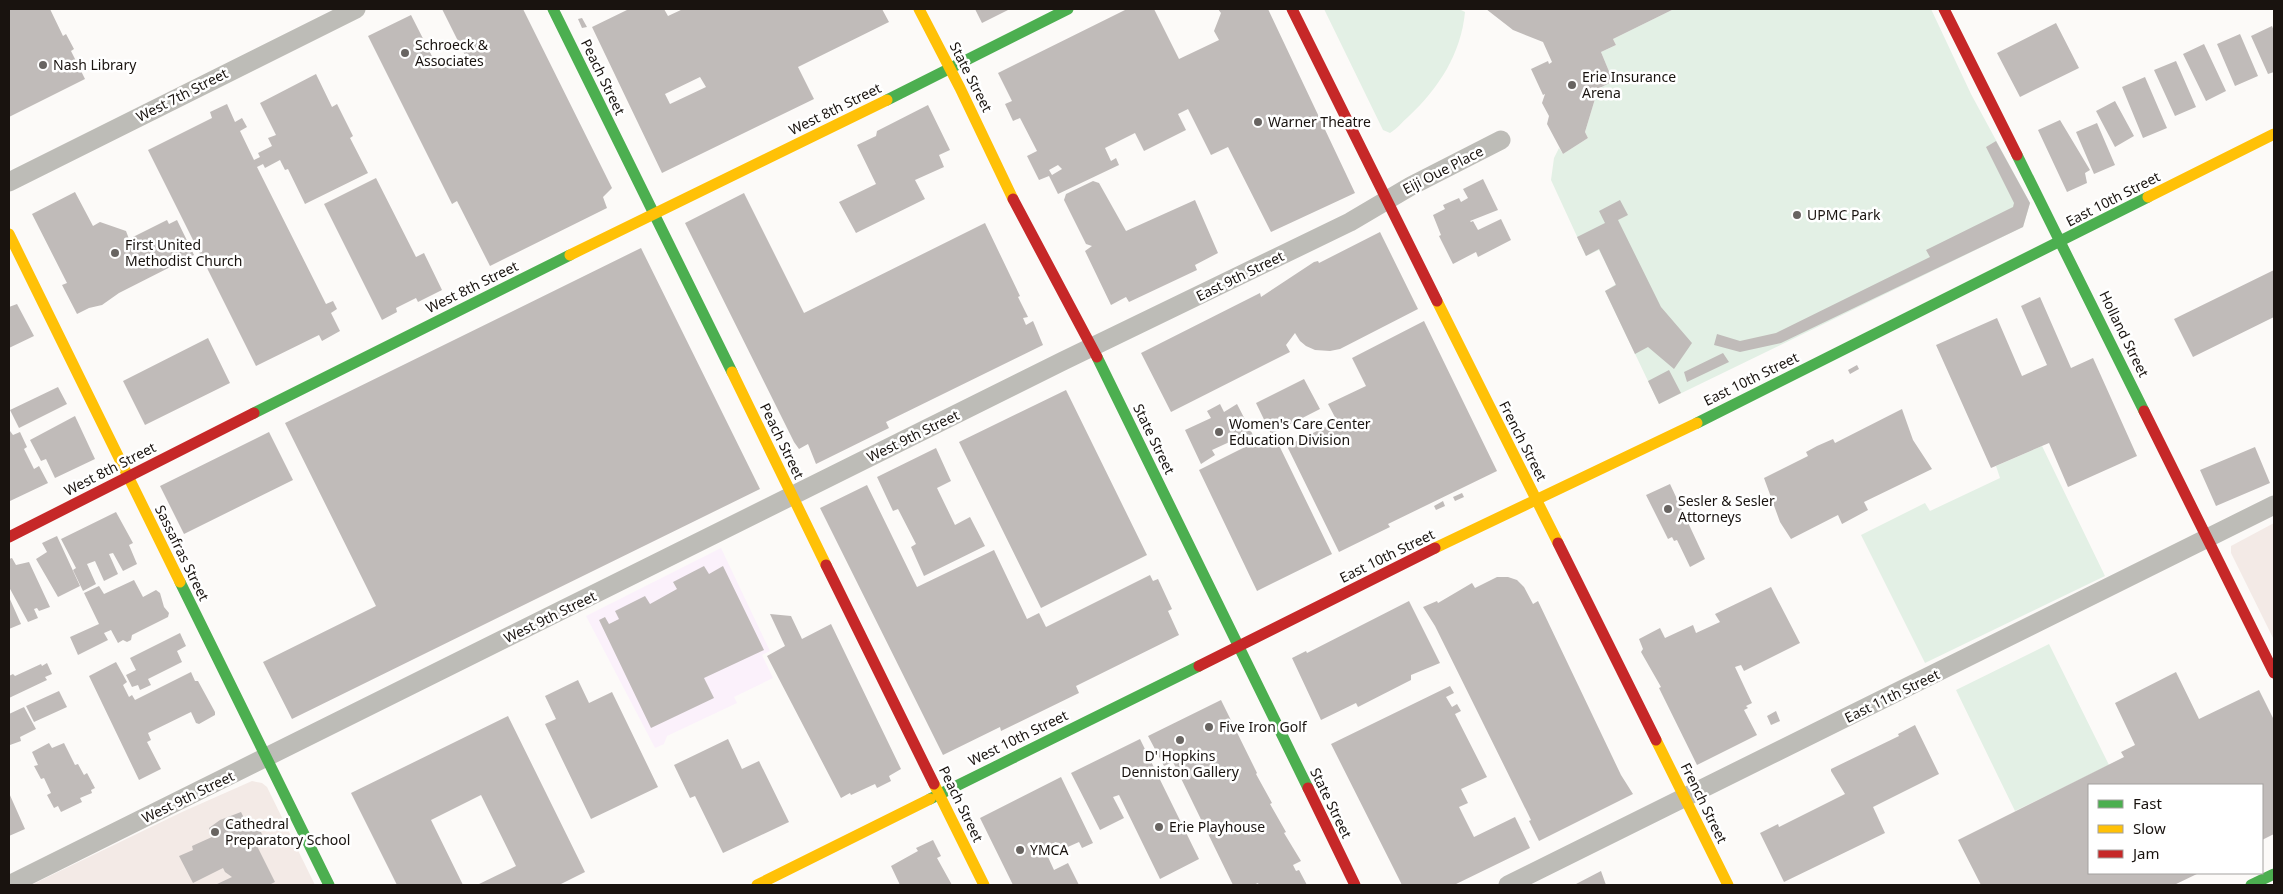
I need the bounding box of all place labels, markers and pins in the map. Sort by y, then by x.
place label: Schroeck & Associates [415,35,489,70]
marker: Schroeck & Associates [399,47,411,59]
place label: Nash Library [53,55,137,74]
marker: Nash Library [37,59,49,71]
place label: Erie Insurance Arena [1582,67,1676,102]
marker: Erie Insurance Arena [1566,79,1578,91]
place label: Warner Theatre [1268,112,1371,131]
marker: Warner Theatre [1252,116,1264,128]
place label: UPMC Park [1807,205,1881,224]
marker: UPMC Park [1791,209,1803,221]
place label: First United Methodist Church [125,235,242,270]
marker: First United Methodist Church [109,247,121,259]
place label: Women's Care Center Education Division [1229,414,1371,449]
marker: Women's Care Center Education Division [1213,426,1225,438]
place label: Sesler & Sesler Attorneys [1678,491,1775,526]
marker: Sesler & Sesler Attorneys [1662,503,1674,515]
place label: Five Iron Golf [1219,717,1308,736]
marker: Five Iron Golf [1203,721,1215,733]
marker: D' Hopkins Denniston Gallery [1174,734,1186,746]
place label: D' Hopkins Denniston Gallery [1121,746,1240,781]
place label: Cathedral Preparatory School [225,814,350,849]
place label: Erie Playhouse [1169,817,1265,836]
marker: Erie Playhouse [1153,821,1165,833]
marker: Cathedral Preparatory School [209,826,221,838]
place label: YMCA [1030,840,1068,859]
marker: YMCA [1014,844,1026,856]

